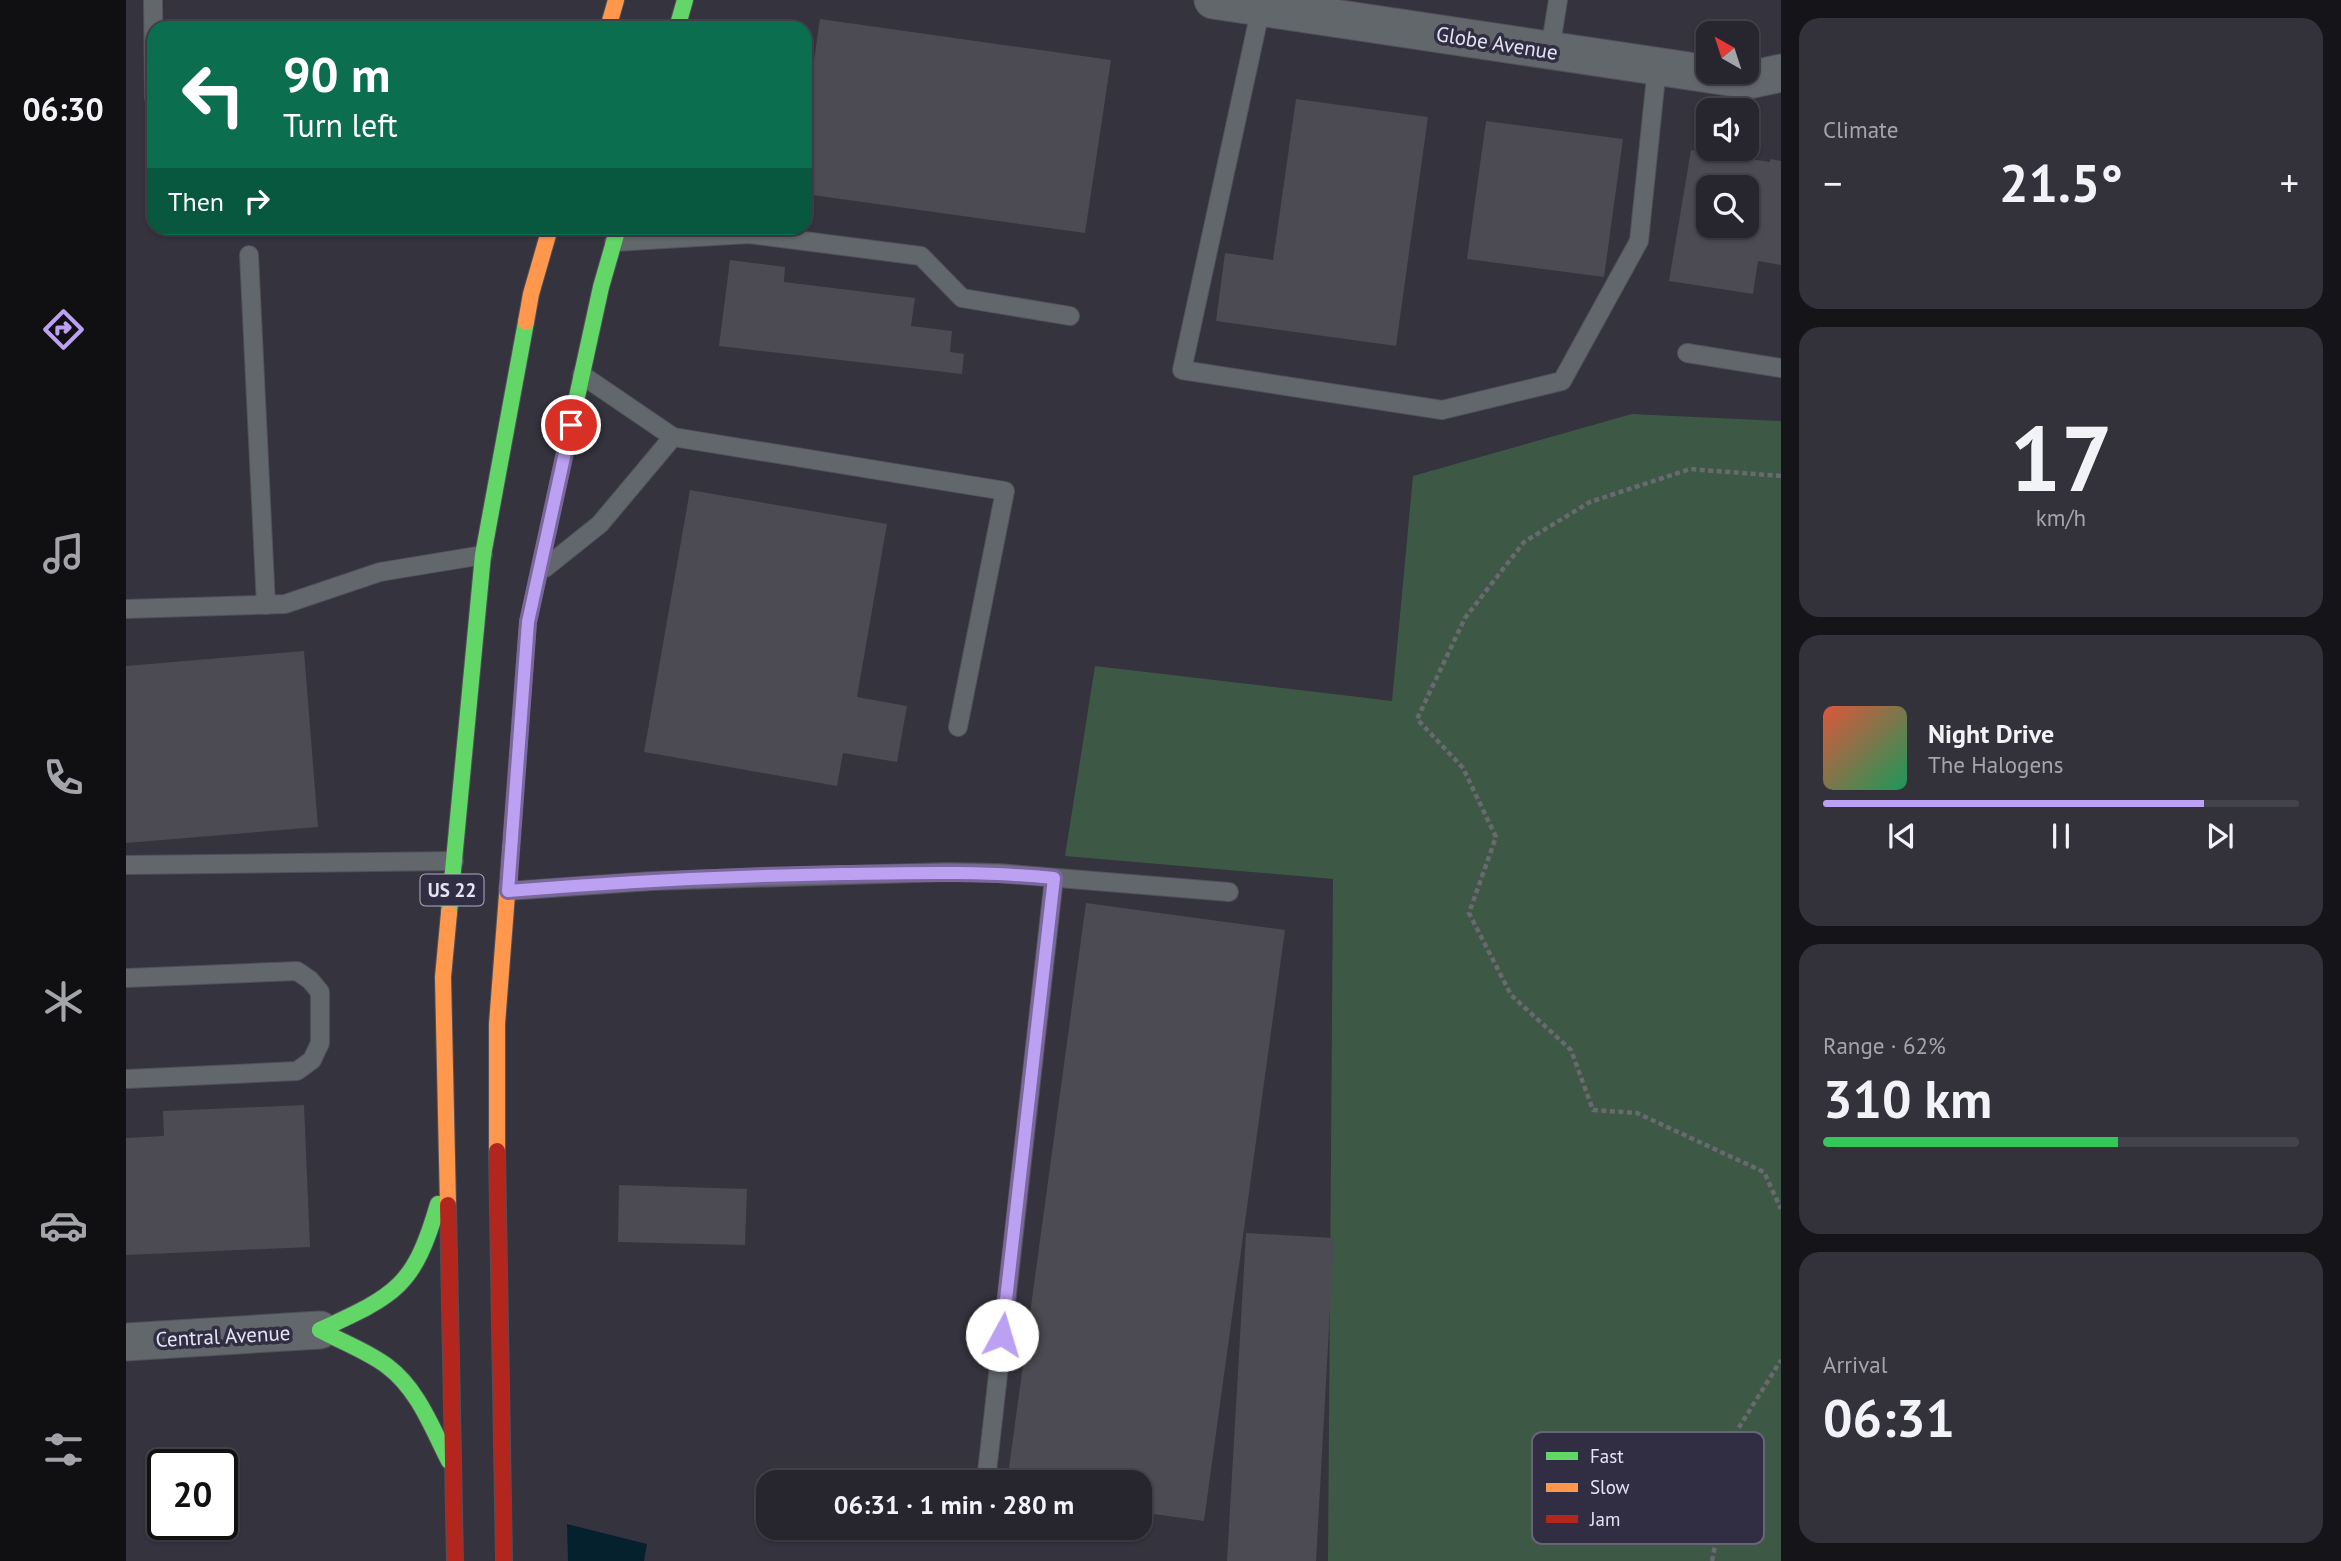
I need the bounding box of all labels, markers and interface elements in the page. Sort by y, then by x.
street label: Globe Avenue [1434,20,1560,66]
north arrow [1696,21,1759,84]
map controls [1696,21,1759,238]
text: 90 m [283,42,390,106]
icon: left [168,49,259,140]
text: 06:30 [22,88,104,130]
button: sound [1696,98,1759,161]
text: Turn left [283,104,398,146]
text: Climate [1823,115,1898,144]
text: 21.5° [1999,149,2123,216]
text: − [1823,158,1842,207]
text: + [2280,158,2299,207]
button: search [1696,175,1759,238]
icon: right [238,182,276,220]
text: Then [168,185,224,218]
icon: directions [39,305,88,354]
pin [541,395,601,455]
text: 17 [2009,398,2113,516]
icon: arrive [552,406,590,444]
text: km/h [2036,503,2086,532]
icon: music [39,529,88,578]
text: Night Drive [1928,717,2054,750]
text: The Halogens [1928,750,2063,779]
icon: phone [39,753,88,802]
icon: previous [1883,817,1921,855]
icon: pause [2042,817,2080,855]
icon: next [2201,817,2239,855]
road number: US 22 [420,874,484,906]
icon: climate [39,977,88,1026]
text: Range · 62% [1823,1031,1946,1060]
text: 310 km [1823,1065,1992,1132]
icon: car [39,1201,88,1250]
position arrow [965,1298,1039,1372]
street label: Central Avenue [155,1319,291,1353]
text: Arrival [1823,1350,1887,1379]
text: 06:31 [1823,1384,1955,1451]
icon: filters [39,1425,88,1474]
legend [1532,1432,1764,1544]
text: Fast [1590,1444,1624,1468]
speed limit sign: 20 [147,1449,238,1540]
text: Slow [1590,1475,1630,1499]
text: 06:31 · 1 min · 280 m [834,1488,1074,1521]
text: Jam [1589,1507,1620,1531]

